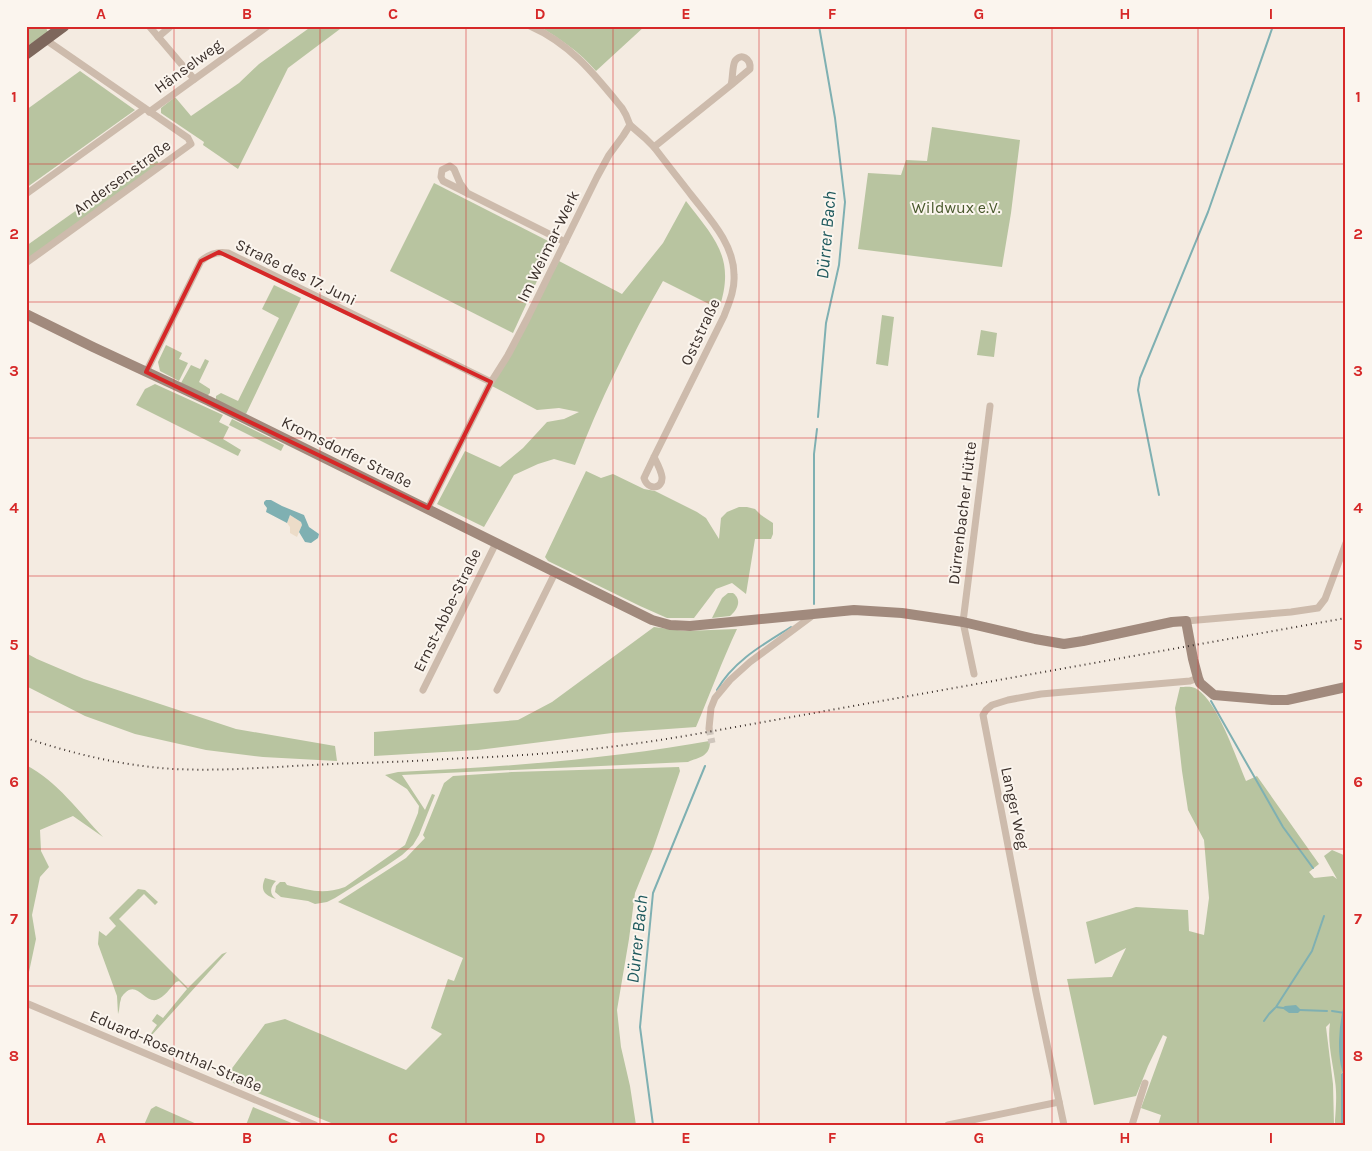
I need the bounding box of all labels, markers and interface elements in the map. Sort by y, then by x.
text: A [96,4,106,23]
text: B [242,4,252,23]
text: C [388,4,398,23]
text: D [535,4,546,23]
text: E [681,4,691,23]
text: F [828,4,837,23]
text: G [974,4,984,23]
text: H [1119,4,1131,23]
text: I [1269,4,1273,23]
street label: Hänselweg [150,35,226,97]
text: 1 [11,87,17,106]
text: 1 [1355,87,1361,106]
street label: Andersenstraße [70,135,174,219]
street label: Im Weimar-Werk [513,187,583,305]
water label: Dürrer Bach [811,190,841,280]
park label: Wildwux e.V. [911,198,1001,217]
text: 2 [9,224,19,243]
text: 2 [1353,224,1363,243]
street label: Straße des 17. Juni [232,235,360,309]
street label: Oststraße [676,295,724,369]
text: 3 [9,361,19,380]
text: 3 [1353,361,1363,380]
street label: Kromsdorfer Straße [278,412,416,492]
street label: Dürrenbacher Hütte [944,440,980,586]
text: 4 [9,498,19,517]
text: 4 [1353,498,1363,517]
street label: Ernst-Abbe-Straße [409,545,485,675]
text: 5 [9,635,19,654]
text: 5 [1353,635,1363,654]
street label: Langer Weg [997,765,1033,851]
text: 6 [9,772,19,791]
text: 6 [1353,772,1363,791]
water label: Dürrer Bach [621,894,653,984]
text: 7 [10,909,18,928]
text: 7 [1354,909,1362,928]
street label: Eduard-Rosenthal-Straße [87,1006,265,1096]
text: 8 [9,1046,19,1065]
text: 8 [1353,1046,1363,1065]
text: A [96,1128,106,1147]
text: B [242,1128,252,1147]
text: C [388,1128,398,1147]
text: D [535,1128,546,1147]
text: E [681,1128,691,1147]
text: F [828,1128,837,1147]
text: G [974,1128,984,1147]
text: H [1119,1128,1131,1147]
text: I [1269,1128,1273,1147]

